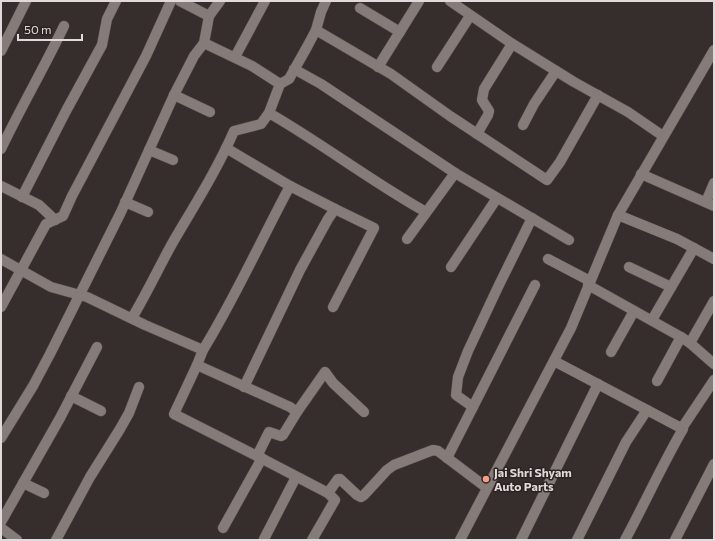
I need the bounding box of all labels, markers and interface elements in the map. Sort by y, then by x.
scale bar [18,16,82,42]
text: 50 m [24,22,52,36]
place label: Jai Shri Shyam Auto Parts [494,465,572,493]
marker: Jai Shri Shyam Auto Parts [481,474,491,484]

